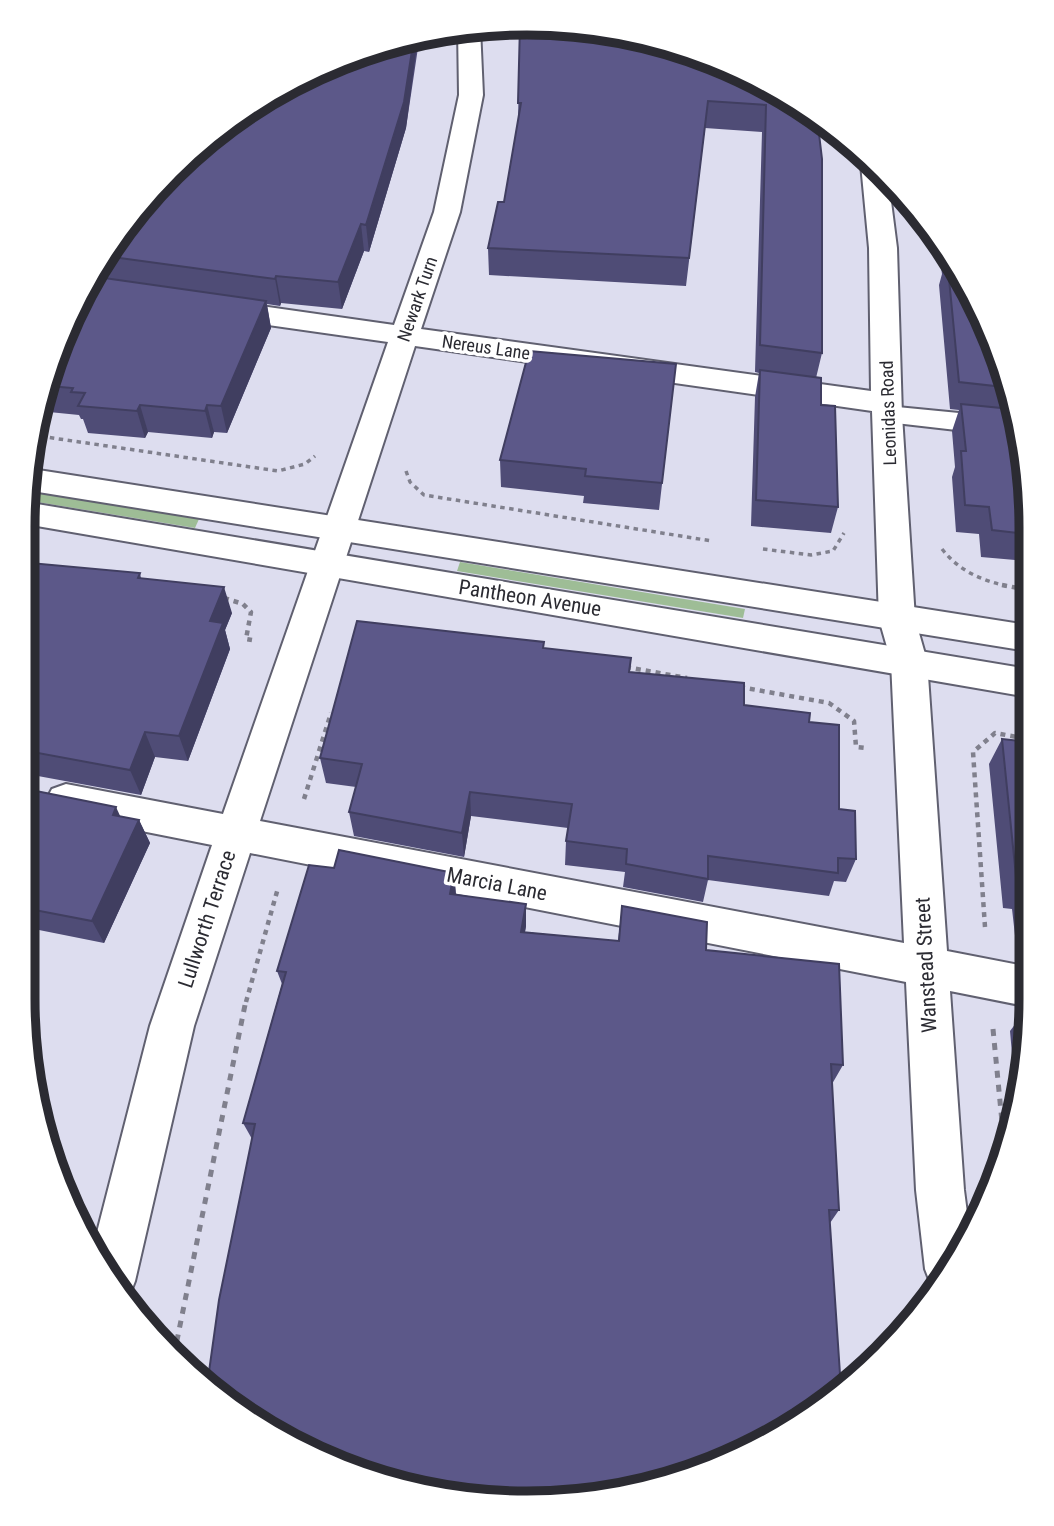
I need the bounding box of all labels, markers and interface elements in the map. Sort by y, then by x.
street label: Newark Turn [393,254,441,344]
street label: Nereus Lane [441,330,531,364]
street label: Leonidas Road [876,360,900,466]
street label: Pantheon Avenue [457,575,603,621]
street label: Lullworth Terrace [173,847,241,991]
street label: Marcia Lane [445,863,549,906]
street label: Wanstead Street [910,896,942,1034]

